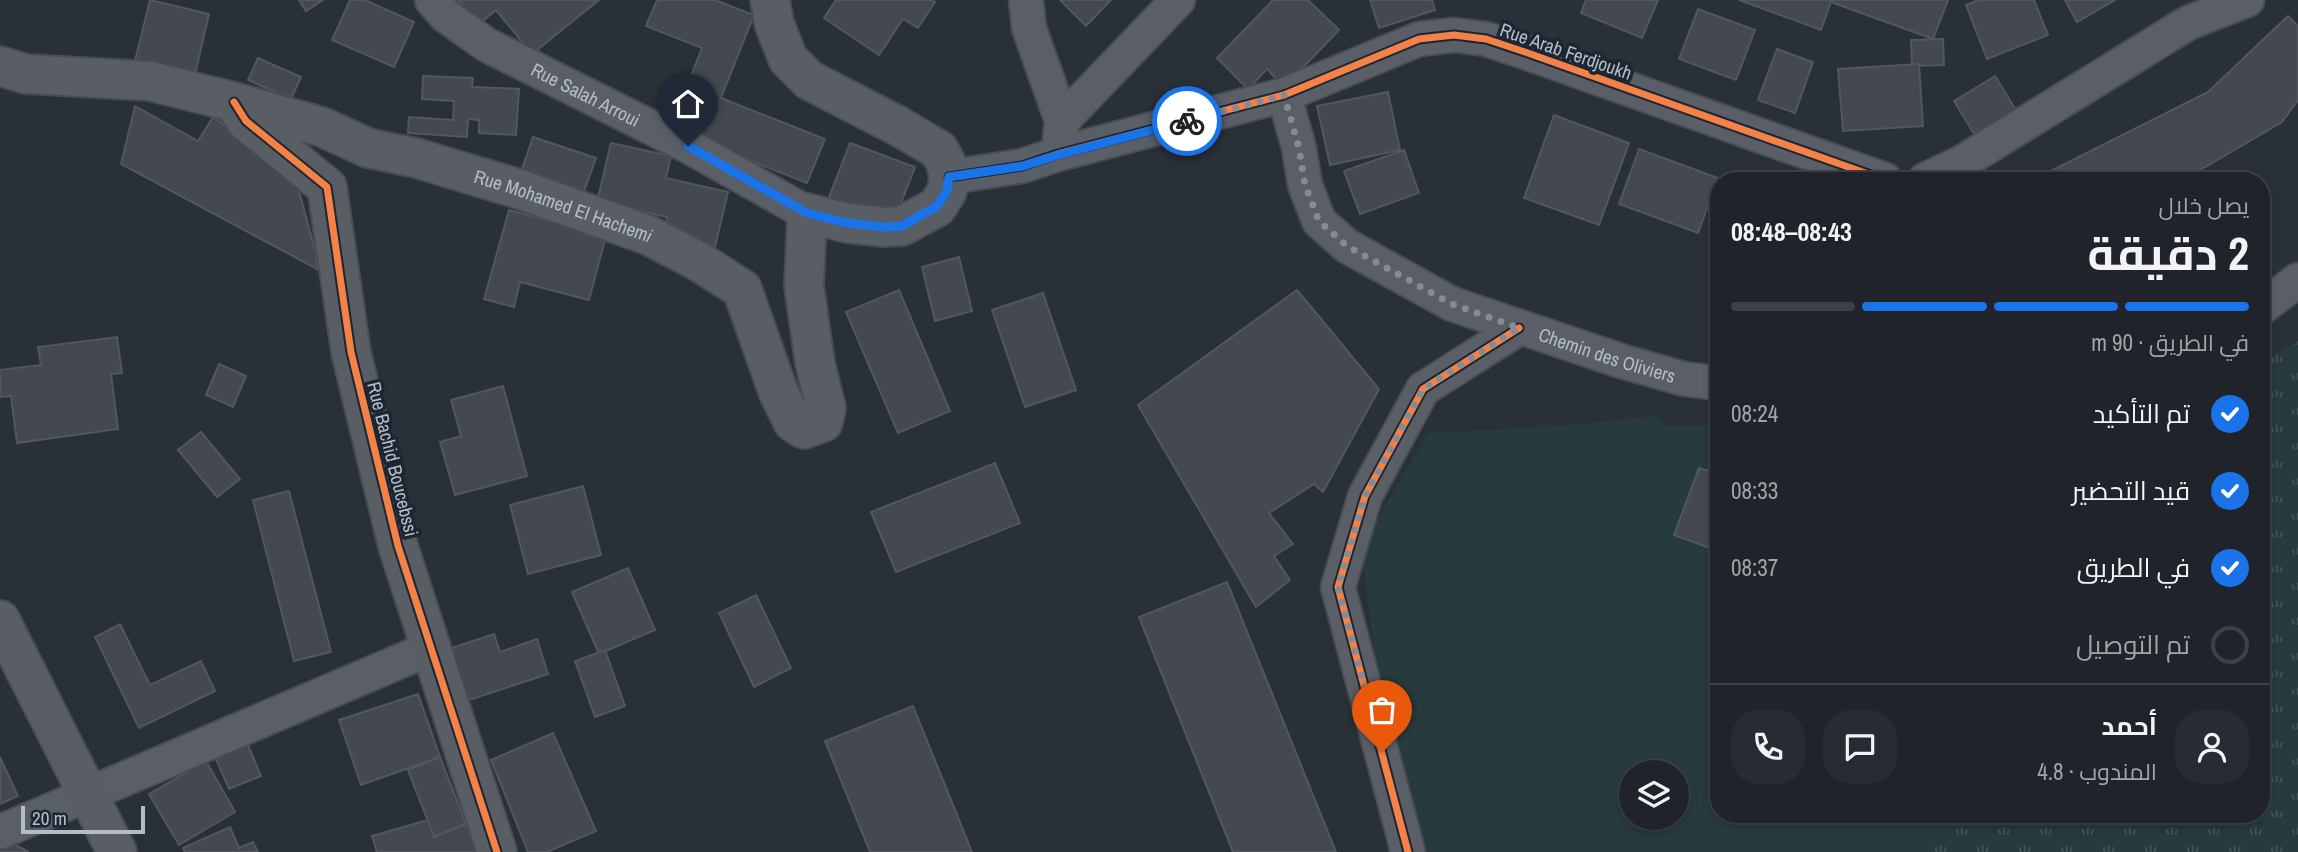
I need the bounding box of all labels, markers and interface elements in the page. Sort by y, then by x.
street label: Rue Arab Ferdjoukh [1497,16,1635,86]
street label: Rue Salah Arroui [527,56,645,133]
pin [658,74,718,146]
icon: home [669,85,707,123]
courier [1152,86,1222,156]
icon: bike [1168,102,1206,140]
street label: Rue Mohamed El Hachemi [471,163,658,248]
text: يصل خلال [2158,190,2249,221]
text: 08:43–08:48 [1731,214,1852,249]
text: 2 دقيقة [2087,222,2249,284]
street label: Chemin des Oliviers [1535,321,1679,389]
text: في الطريق · 90 m [2091,327,2249,358]
street label: Rue Bachid Boucebssi [361,379,425,539]
icon: check [2211,395,2249,433]
text: تم التأكيد [2093,396,2190,431]
text: 08:24 [1731,398,1778,429]
icon: check [2211,472,2249,510]
text: قيد التحضير [2072,473,2190,508]
text: 08:33 [1731,475,1778,506]
icon: check [2211,549,2249,587]
text: في الطريق [2077,550,2190,585]
text: 08:37 [1731,552,1778,583]
text: تم التوصيل [2076,627,2190,662]
pin [1352,680,1412,752]
icon: bag [1363,691,1401,729]
text: أحمد [2101,708,2157,743]
button: phone [1731,710,1805,784]
button: chat [1823,710,1897,784]
button: person [2175,710,2249,784]
text: المندوب · 4.8 [2037,756,2157,787]
map controls [1619,760,1689,830]
button: layers [1619,760,1689,830]
scale bar [21,803,145,835]
text: 20 m [32,805,67,831]

